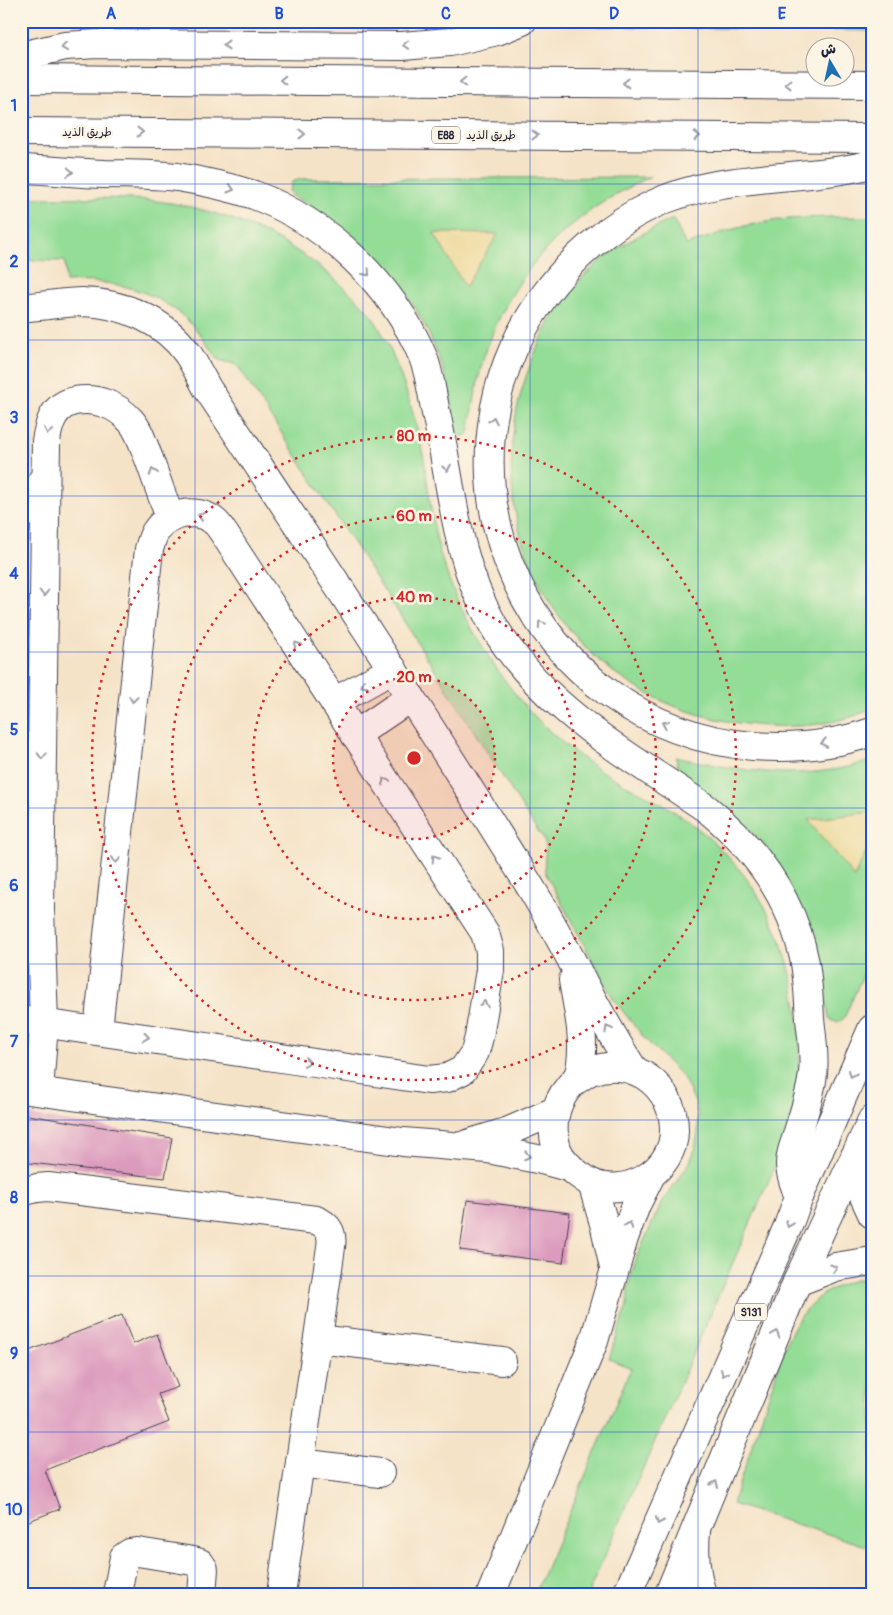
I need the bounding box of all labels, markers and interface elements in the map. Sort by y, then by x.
text: A [106,4,117,24]
text: B [274,4,284,24]
text: C [441,4,451,24]
text: D [609,4,619,24]
text: E [778,4,787,24]
north arrow [806,38,856,88]
one-way arrow [222,40,230,50]
one-way arrow [402,40,410,51]
text: ش [819,40,837,59]
one-way arrow [60,41,68,52]
one-way arrow [279,75,287,86]
one-way arrow [459,77,466,87]
one-way arrow [621,78,629,88]
one-way arrow [784,79,792,89]
text: 1 [11,96,17,116]
street label: طريق الذيد [62,125,112,140]
road number: E88 [432,126,460,144]
one-way arrow [136,127,144,137]
street label: طريق الذيد [466,128,516,143]
one-way arrow [299,129,307,139]
one-way arrow [532,130,539,140]
one-way arrow [694,131,702,142]
one-way arrow [66,166,74,177]
one-way arrow [226,183,234,193]
text: 2 [10,252,19,272]
one-way arrow [361,268,370,277]
text: 3 [10,408,19,428]
one-way arrow [487,415,498,424]
one-way arrow [43,426,53,435]
text: 80 m [397,427,431,446]
one-way arrow [441,464,451,473]
one-way arrow [149,468,159,477]
text: 60 m [396,507,432,526]
one-way arrow [197,512,206,522]
text: 4 [9,564,19,584]
text: 40 m [396,588,432,607]
one-way arrow [39,589,50,597]
one-way arrow [538,620,547,629]
one-way arrow [293,641,303,650]
text: 20 m [396,668,432,687]
one-way arrow [360,679,369,689]
one-way arrow [128,695,139,703]
text: 5 [10,720,19,740]
one-way arrow [661,720,670,731]
one-way arrow [820,738,829,748]
centre of rings [405,749,423,767]
one-way arrow [37,752,47,760]
one-way arrow [382,777,391,787]
one-way arrow [432,855,441,864]
one-way arrow [111,857,122,865]
text: 6 [9,876,19,896]
one-way arrow [479,1000,489,1009]
one-way arrow [604,1025,614,1034]
one-way arrow [142,1031,150,1042]
text: 7 [10,1032,19,1052]
one-way arrow [302,1056,311,1066]
one-way arrow [848,1069,859,1078]
one-way arrow [522,1151,531,1161]
text: 8 [10,1188,18,1208]
one-way arrow [785,1219,795,1227]
one-way arrow [623,1222,633,1230]
one-way arrow [829,1264,837,1274]
road number: S131 [735,1304,767,1320]
one-way arrow [770,1330,781,1339]
text: 9 [10,1344,18,1364]
one-way arrow [720,1368,730,1377]
one-way arrow [708,1480,719,1489]
text: 10 [5,1500,23,1520]
one-way arrow [654,1516,665,1525]

